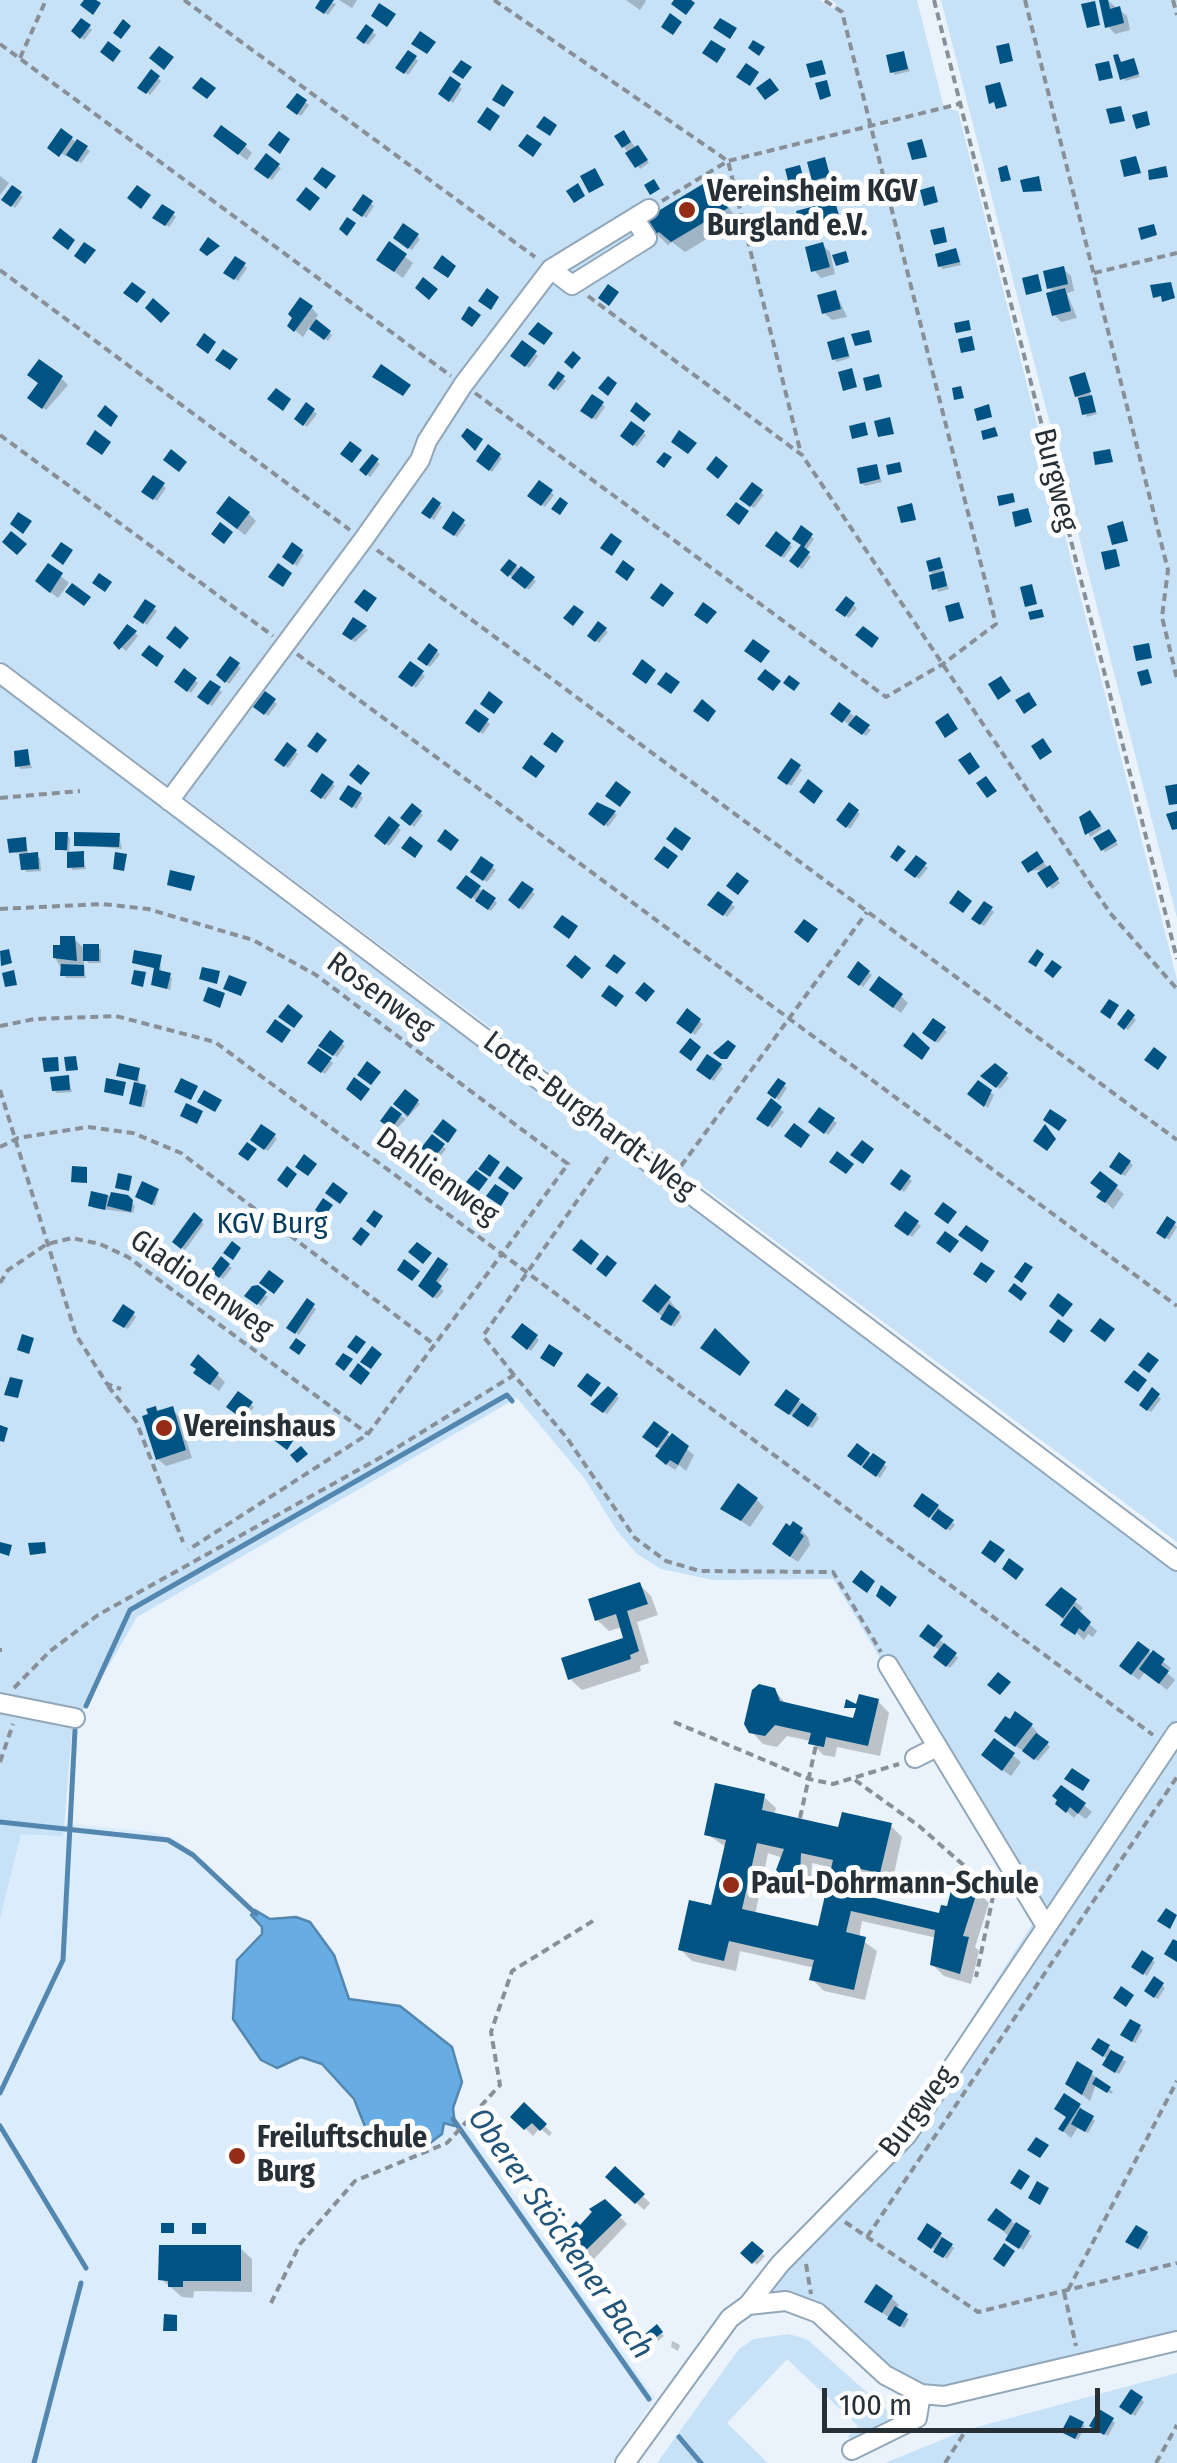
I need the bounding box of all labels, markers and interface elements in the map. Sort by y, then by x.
place label: Vereinsheim KGV Burgland e.V. [707,175,917,246]
marker: Vereinsheim KGV Burgland e.V. [676,199,698,221]
street label: Burgweg [1025,425,1085,535]
street label: Rosenweg [319,945,441,1047]
street label: Lotte-Burghardt-Weg [476,1024,702,1208]
street label: Dahlienweg [369,1121,505,1233]
park label: KGV Burg [216,1207,328,1243]
street label: Gladiolenweg [123,1223,279,1347]
place label: Vereinshaus [184,1410,336,1446]
marker: Vereinshaus [153,1417,175,1439]
place label: Paul-Dohrmann-Schule [751,1867,1039,1903]
marker: Paul-Dohrmann-Schule [720,1874,742,1896]
street label: Burgweg [872,2059,964,2165]
water label: Oberer Stöckener Bach [459,2101,661,2367]
place label: Freiluftschule Burg [257,2121,427,2192]
marker: Freiluftschule Burg [226,2145,248,2167]
scale bar [827,2368,1104,2430]
text: 100 m [839,2387,912,2423]

